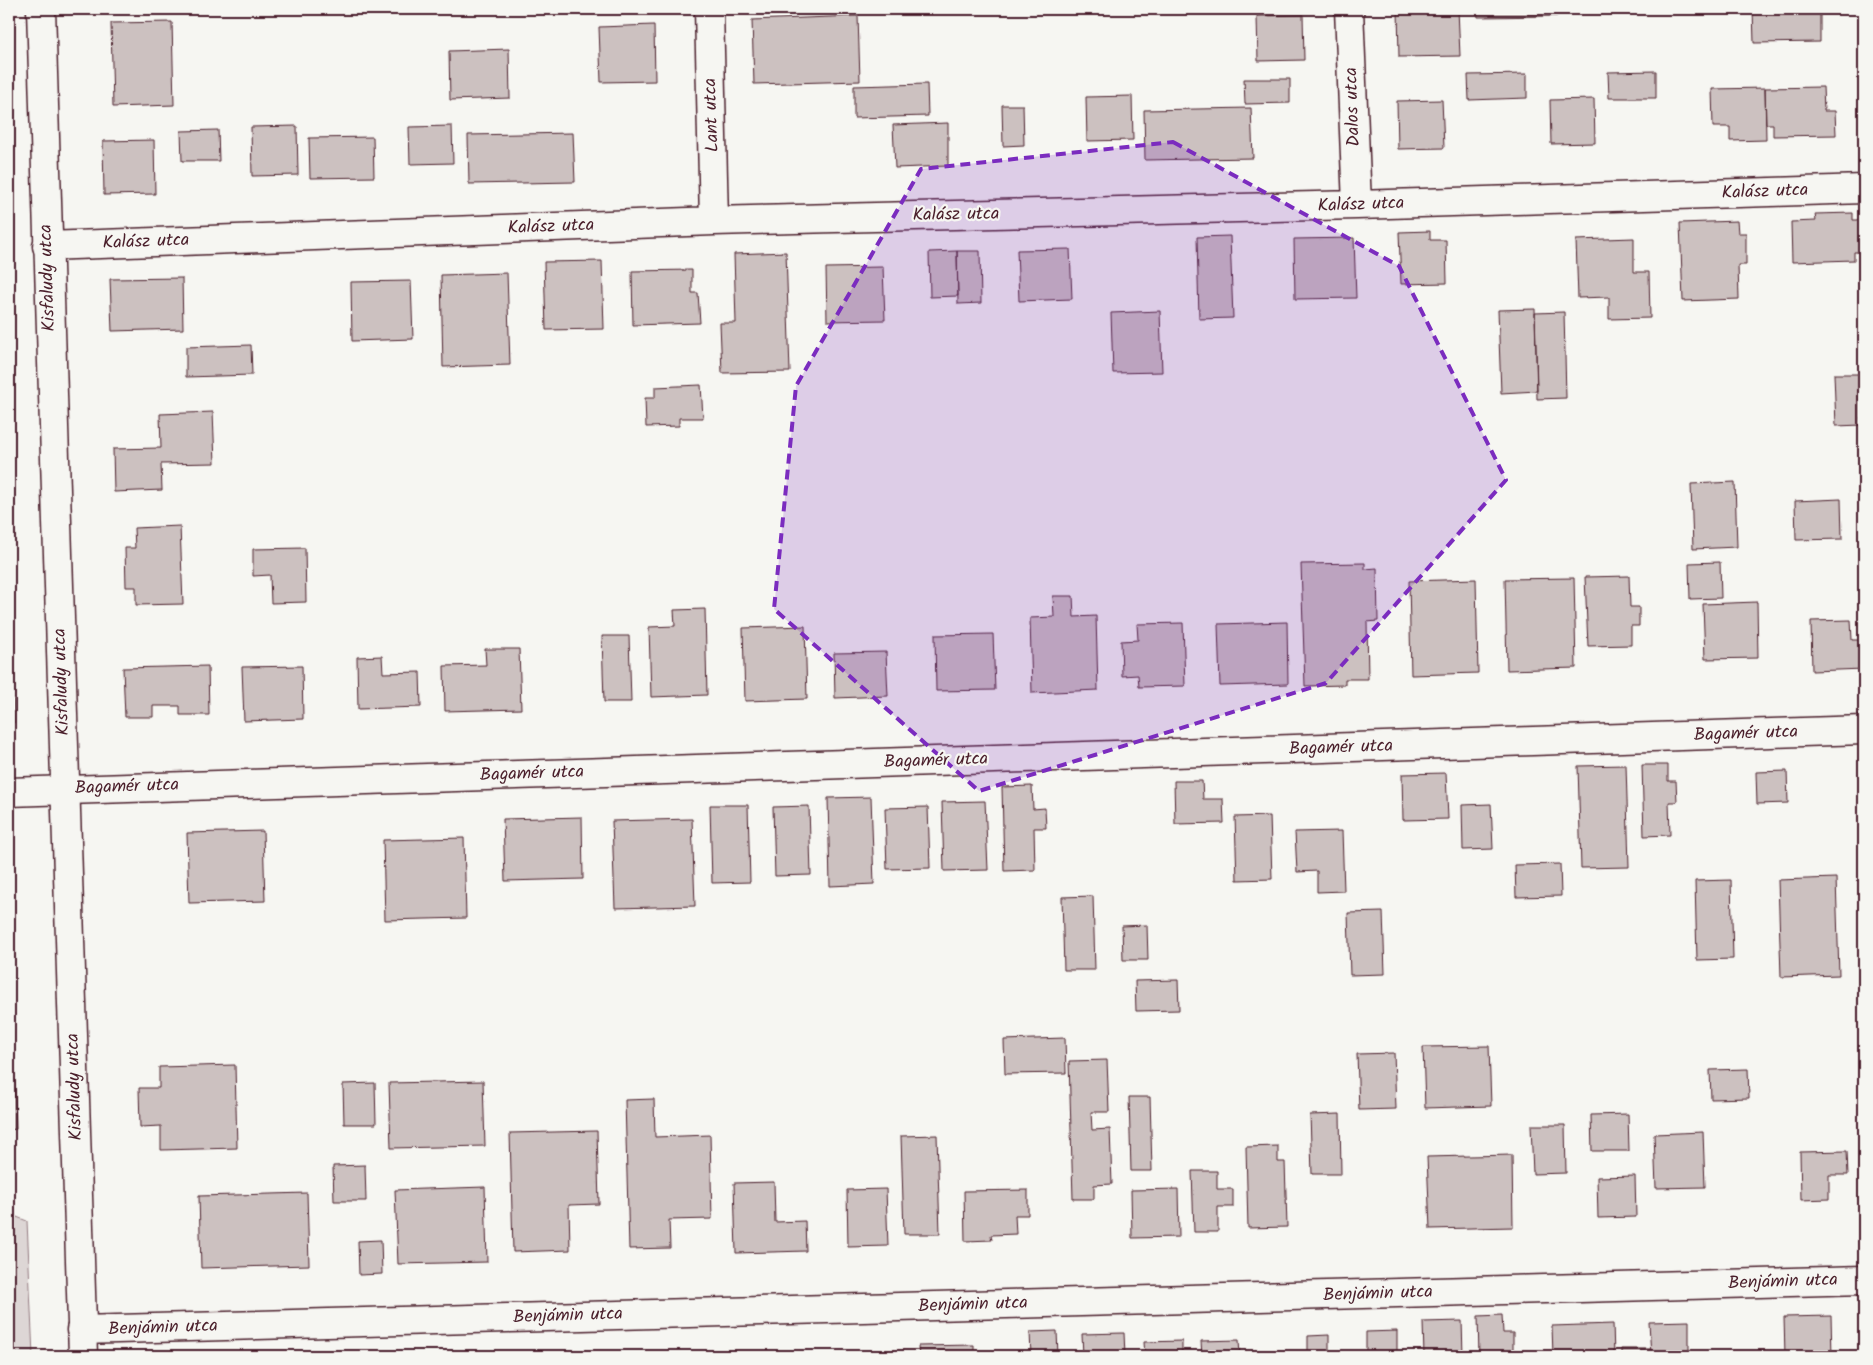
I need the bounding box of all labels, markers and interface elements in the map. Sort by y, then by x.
street label: Dalos utca [1337,67,1369,147]
street label: Lant utca [696,77,728,153]
street label: Kalász utca [1721,176,1809,208]
street label: Kalász utca [1317,189,1405,221]
street label: Kalász utca [912,200,1000,230]
street label: Kalász utca [507,211,595,243]
street label: Kisfaludy utca [32,224,64,332]
street label: Kalász utca [102,226,190,258]
street label: Kisfaludy utca [46,628,78,736]
street label: Bagamér utca [1693,718,1799,750]
street label: Bagamér utca [1288,732,1394,764]
street label: Bagamér utca [883,745,989,777]
street label: Bagamér utca [479,758,585,790]
street label: Bagamér utca [74,771,180,803]
street label: Kisfaludy utca [59,1033,91,1141]
street label: Benjámin utca [1728,1266,1838,1298]
street label: Benjámin utca [1323,1278,1433,1310]
street label: Benjámin utca [918,1289,1028,1321]
street label: Benjámin utca [513,1300,623,1332]
street label: Benjámin utca [108,1312,218,1344]

